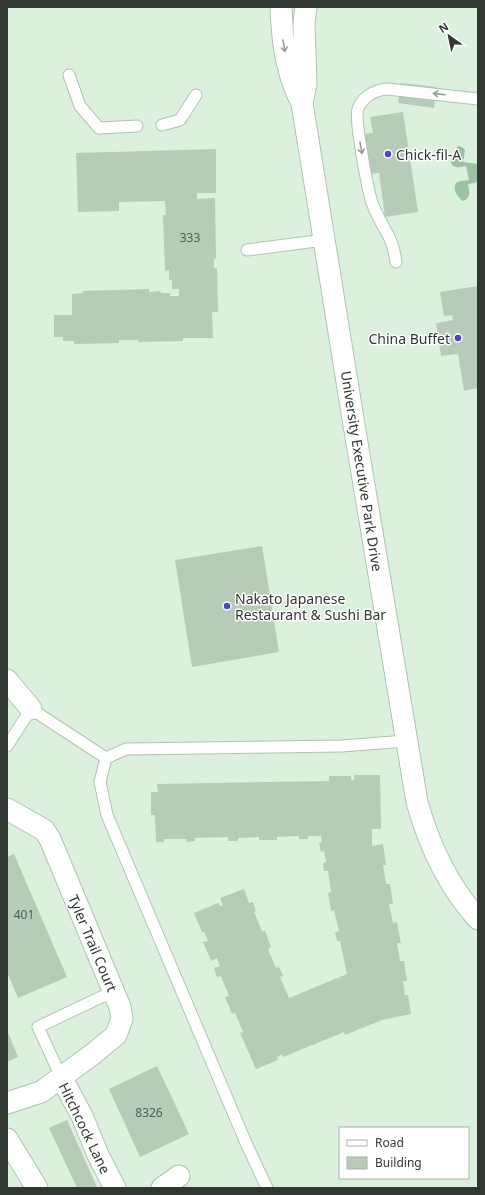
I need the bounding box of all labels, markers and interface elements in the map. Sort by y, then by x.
north arrow [429,16,469,56]
text: N [435,18,451,36]
one-way arrow [281,39,289,52]
one-way arrow [433,91,446,98]
one-way arrow [358,141,366,154]
place label: Chick-fil-A [396,145,461,164]
marker: Chick-fil-A [383,149,393,159]
house number: 333 [180,229,200,246]
place label: China Buffet [368,329,450,348]
marker: China Buffet [453,333,463,343]
street label: University Executive Park Drive [337,369,387,573]
place label: Nakato Japanese Restaurant & Sushi Bar [235,589,386,624]
marker: Nakato Japanese Restaurant & Sushi Bar [222,601,232,611]
street label: Tyler Trail Court [64,892,122,994]
house number: 401 [14,906,34,923]
street label: Hitchcock Lane [55,1079,115,1177]
house number: 8326 [135,1104,163,1121]
legend [339,1127,469,1179]
text: Road [375,1134,404,1151]
text: Building [375,1154,422,1171]

